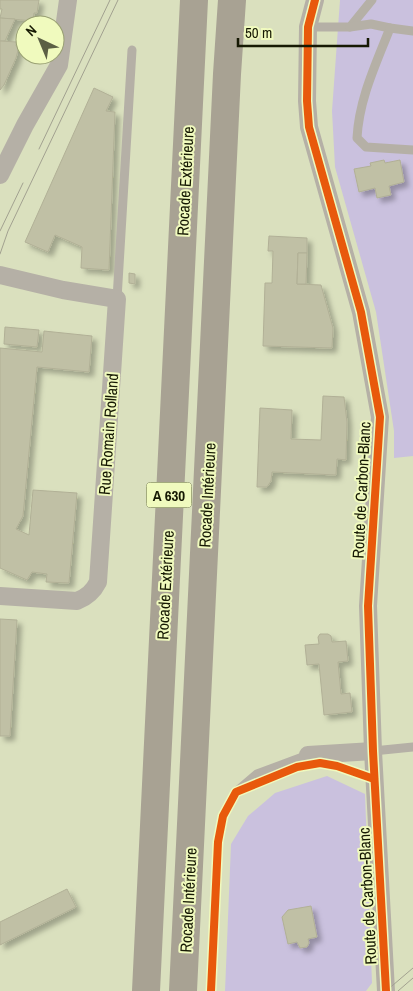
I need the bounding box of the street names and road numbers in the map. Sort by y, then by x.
street label: Rocade Extérieure [171,126,199,236]
street label: Rue Romain Rolland [93,372,123,496]
street label: Route de Carbon-Blanc [346,421,376,559]
street label: Rocade Intérieure [193,442,221,548]
road number: A 630 [146,482,192,508]
street label: Rocade Extérieure [151,530,179,640]
street label: Route de Carbon-Blanc [352,827,382,965]
street label: Rocade Intérieure [174,847,202,953]

